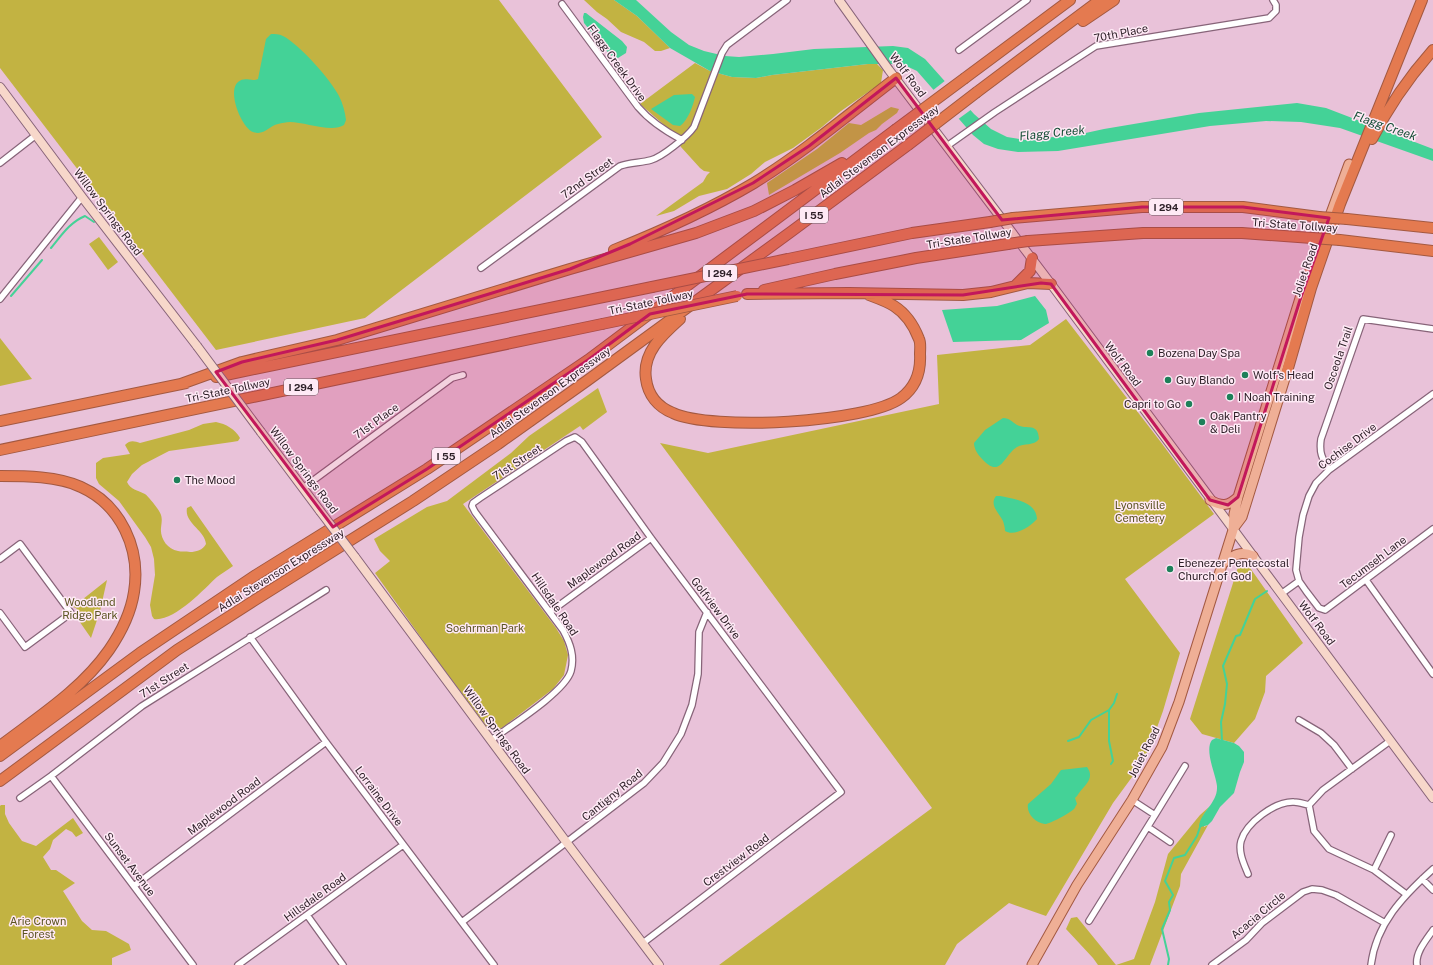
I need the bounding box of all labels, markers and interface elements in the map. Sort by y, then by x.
street label: Flagg Creek Drive [585,22,649,104]
street label: 70th Place [1093,22,1149,44]
street label: Wolf Road [887,50,929,100]
street label: Adlai Stevenson Expressway [817,102,941,200]
water label: Flagg Creek [1352,109,1419,143]
water label: Flagg Creek [1019,123,1086,143]
street label: 72nd Street [559,155,615,201]
street label: Willow Springs Road [72,166,144,258]
road number: I 294 [1149,199,1183,215]
road number: I 55 [800,207,828,223]
street label: Tri-State Tollway [1252,216,1338,234]
street label: Tri-State Tollway [926,225,1012,251]
street label: Joliet Road [1290,242,1320,298]
road number: I 294 [703,265,737,281]
street label: Tri-State Tollway [608,287,694,317]
street label: Osceola Trail [1322,325,1354,391]
street label: Wolf Road [1102,339,1144,389]
street label: Adlai Stevenson Expressway [487,344,613,440]
place label: Bozena Day Spa [1158,347,1240,359]
marker: Bozena Day Spa [1145,348,1155,358]
place label: Wolf's Head [1253,369,1314,381]
marker: Wolf's Head [1240,370,1250,380]
place label: Guy Blando [1176,374,1235,386]
street label: Tri-State Tollway [185,375,271,405]
marker: Guy Blando [1163,375,1173,385]
road number: I 294 [284,379,318,395]
place label: I Noah Training [1238,391,1315,403]
marker: I Noah Training [1225,392,1235,402]
place label: Capri to Go [1124,398,1181,410]
marker: Capri to Go [1184,399,1194,409]
street label: 71st Place [351,401,401,441]
place label: Oak Pantry & Deli [1210,410,1267,435]
marker: Oak Pantry & Deli [1197,417,1207,427]
street label: Cochise Drive [1316,420,1378,472]
street label: Willow Springs Road [268,424,340,516]
street label: 71st Street [490,442,544,482]
road number: I 55 [432,448,460,464]
place label: The Mood [185,474,235,486]
marker: The Mood [172,475,182,485]
park label: Lyonsville Cemetery [1115,499,1165,524]
street label: Adlai Stevenson Expressway [216,526,346,614]
street label: Maplewood Road [565,529,643,591]
street label: Tecumseh Lane [1338,533,1408,591]
place label: Ebenezer Pentecostal Church of God [1178,557,1289,582]
marker: Ebenezer Pentecostal Church of God [1165,564,1175,574]
street label: Hillsdale Road [529,570,581,638]
street label: Golfview Drive [689,575,743,641]
park label: Woodland Ridge Park [62,596,118,621]
street label: Wolf Road [1296,598,1338,648]
park label: Soehrman Park [446,622,524,634]
street label: 71st Street [137,660,191,700]
street label: Willow Springs Road [461,684,533,776]
street label: Joliet Road [1126,725,1162,779]
street label: Lorraine Drive [353,764,405,828]
street label: Cantigny Road [579,767,645,823]
street label: Maplewood Road [185,775,263,837]
street label: Sunset Avenue [102,830,158,898]
street label: Crestview Road [701,831,771,889]
street label: Hillsdale Road [282,870,348,924]
street label: Acacia Circle [1229,889,1287,941]
park label: Arie Crown Forest [10,915,66,940]

